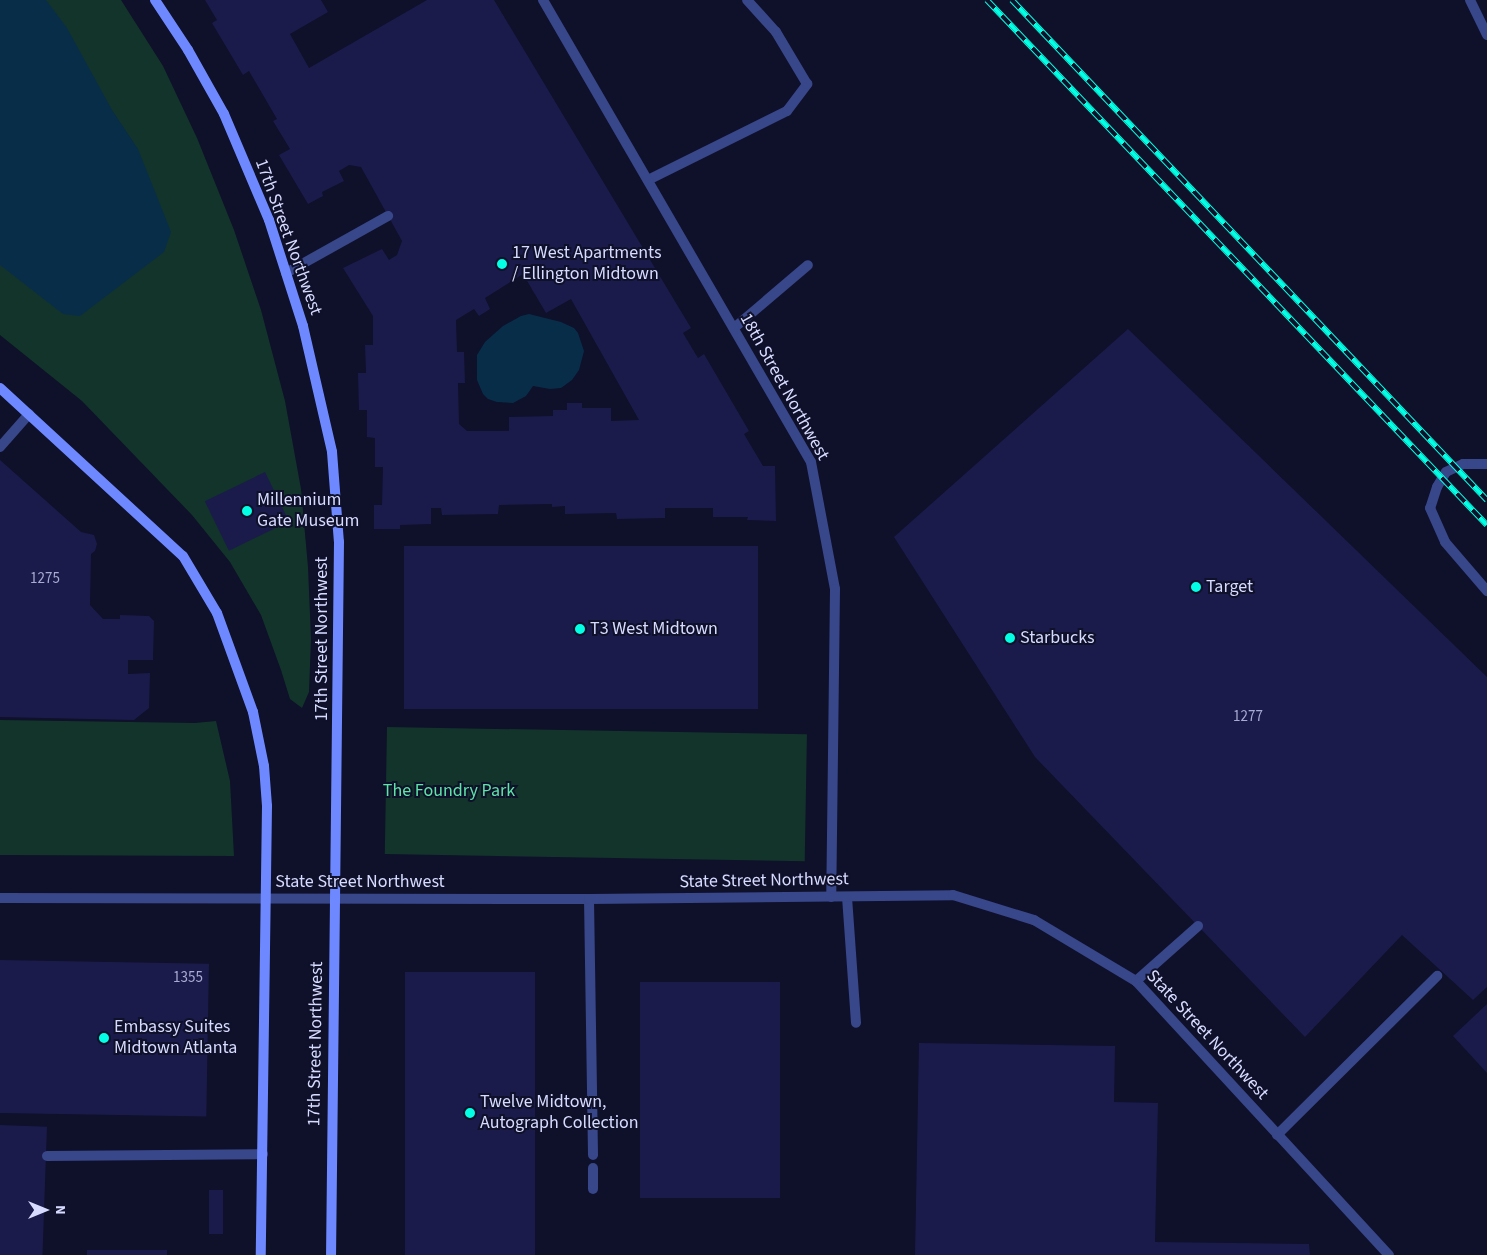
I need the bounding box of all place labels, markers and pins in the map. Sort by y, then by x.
place label: 17 West Apartments / Ellington Midtown [512,243,661,286]
marker: 17 West Apartments / Ellington Midtown [496,258,508,270]
place label: Millennium Gate Museum [257,490,359,532]
marker: Millennium Gate Museum [241,505,253,517]
place label: Target [1206,576,1253,598]
marker: Target [1190,581,1202,593]
place label: T3 West Midtown [590,618,718,640]
marker: T3 West Midtown [574,623,586,635]
place label: Starbucks [1020,627,1095,649]
marker: Starbucks [1004,632,1016,644]
place label: Embassy Suites Midtown Atlanta [114,1017,237,1060]
marker: Embassy Suites Midtown Atlanta [98,1032,110,1044]
place label: Twelve Midtown, Autograph Collection [480,1092,639,1134]
marker: Twelve Midtown, Autograph Collection [464,1107,476,1119]

